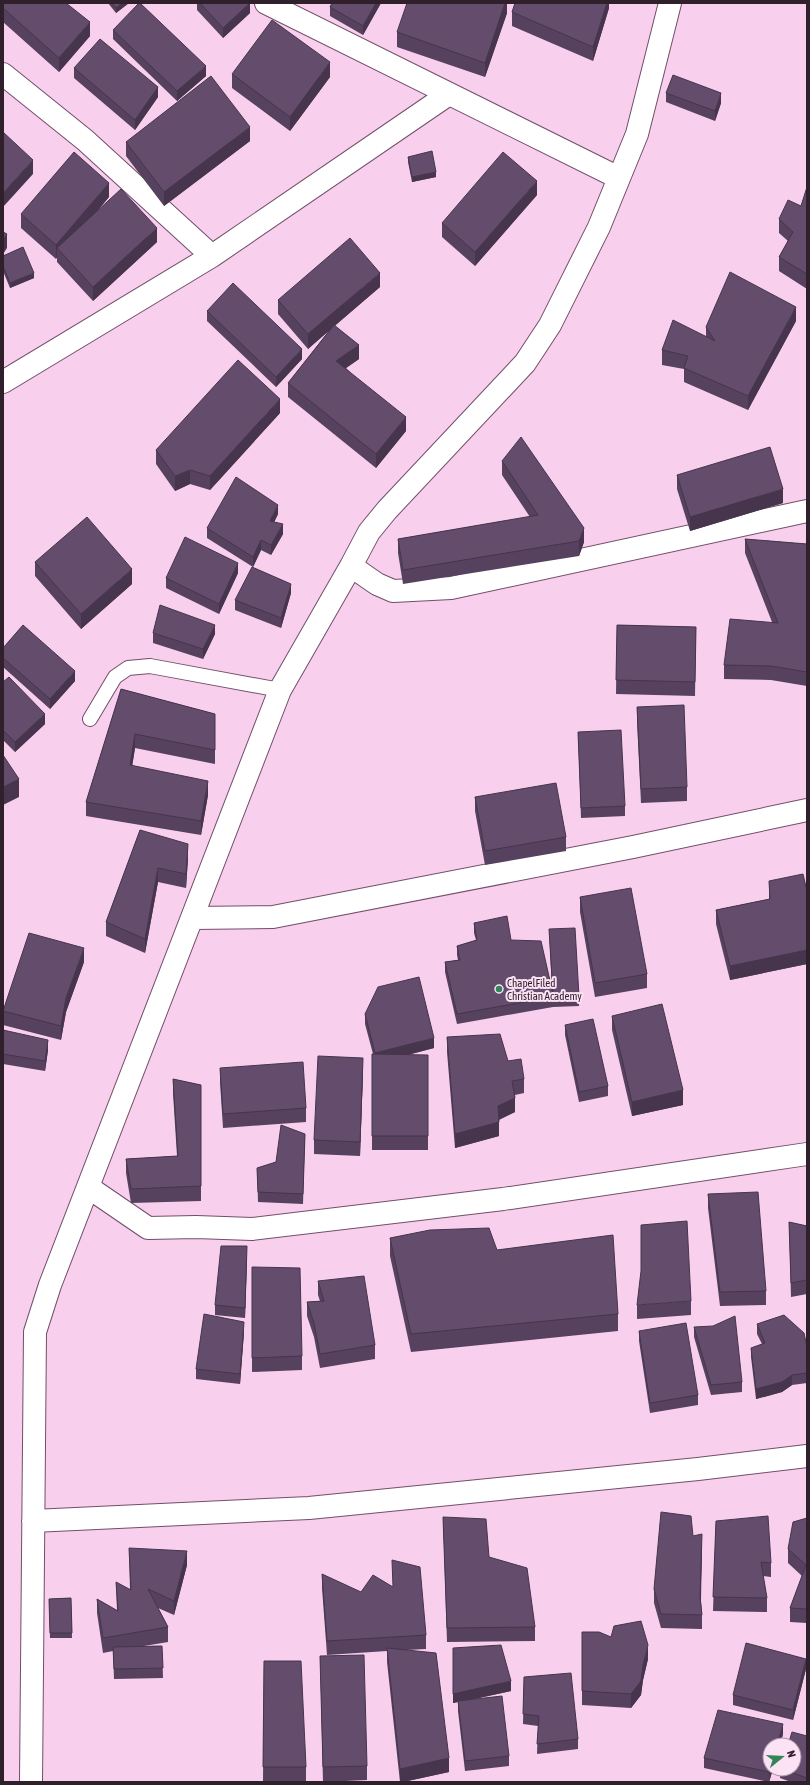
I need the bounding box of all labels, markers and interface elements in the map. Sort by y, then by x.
place label: ChapelFiled Christian Academy [507,977,582,1002]
marker: ChapelFiled Christian Academy [494,984,504,994]
north arrow [762,1737,802,1777]
text: N [785,1749,798,1759]

